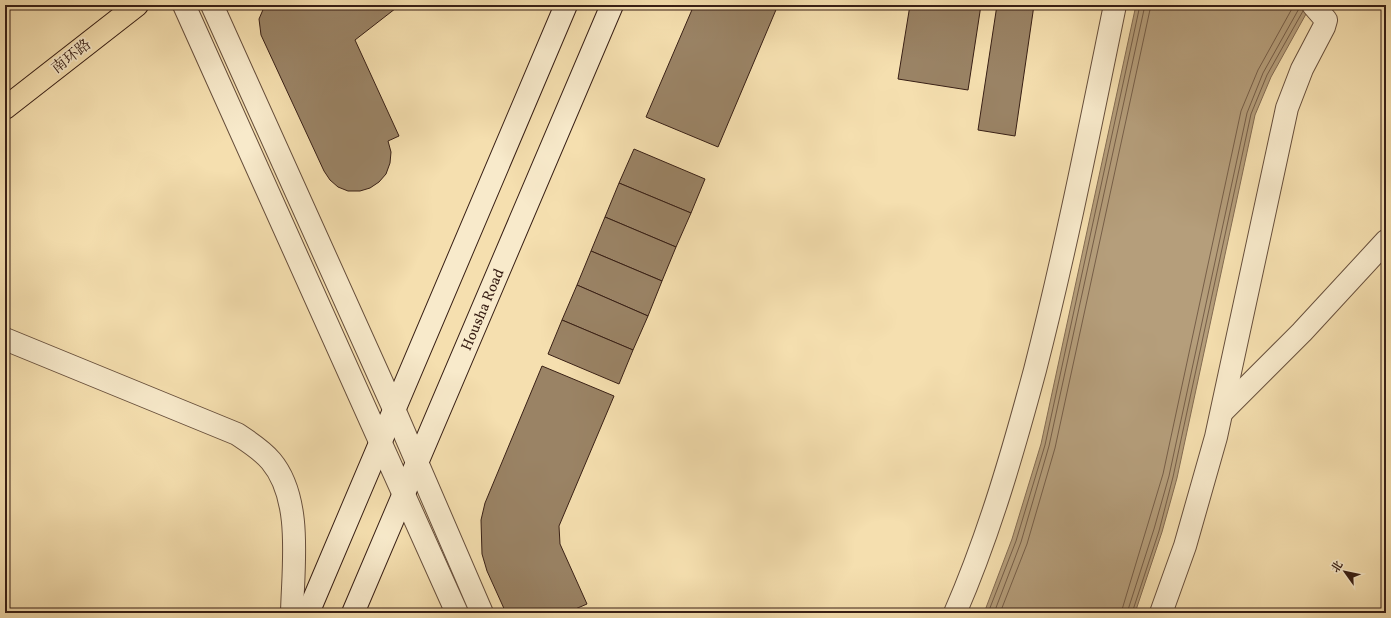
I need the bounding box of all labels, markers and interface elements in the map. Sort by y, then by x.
street label: 南环路 [48,35,96,79]
street label: Housha Road [457,266,511,354]
north arrow [1325,552,1365,592]
text: 北 [1329,559,1347,576]

